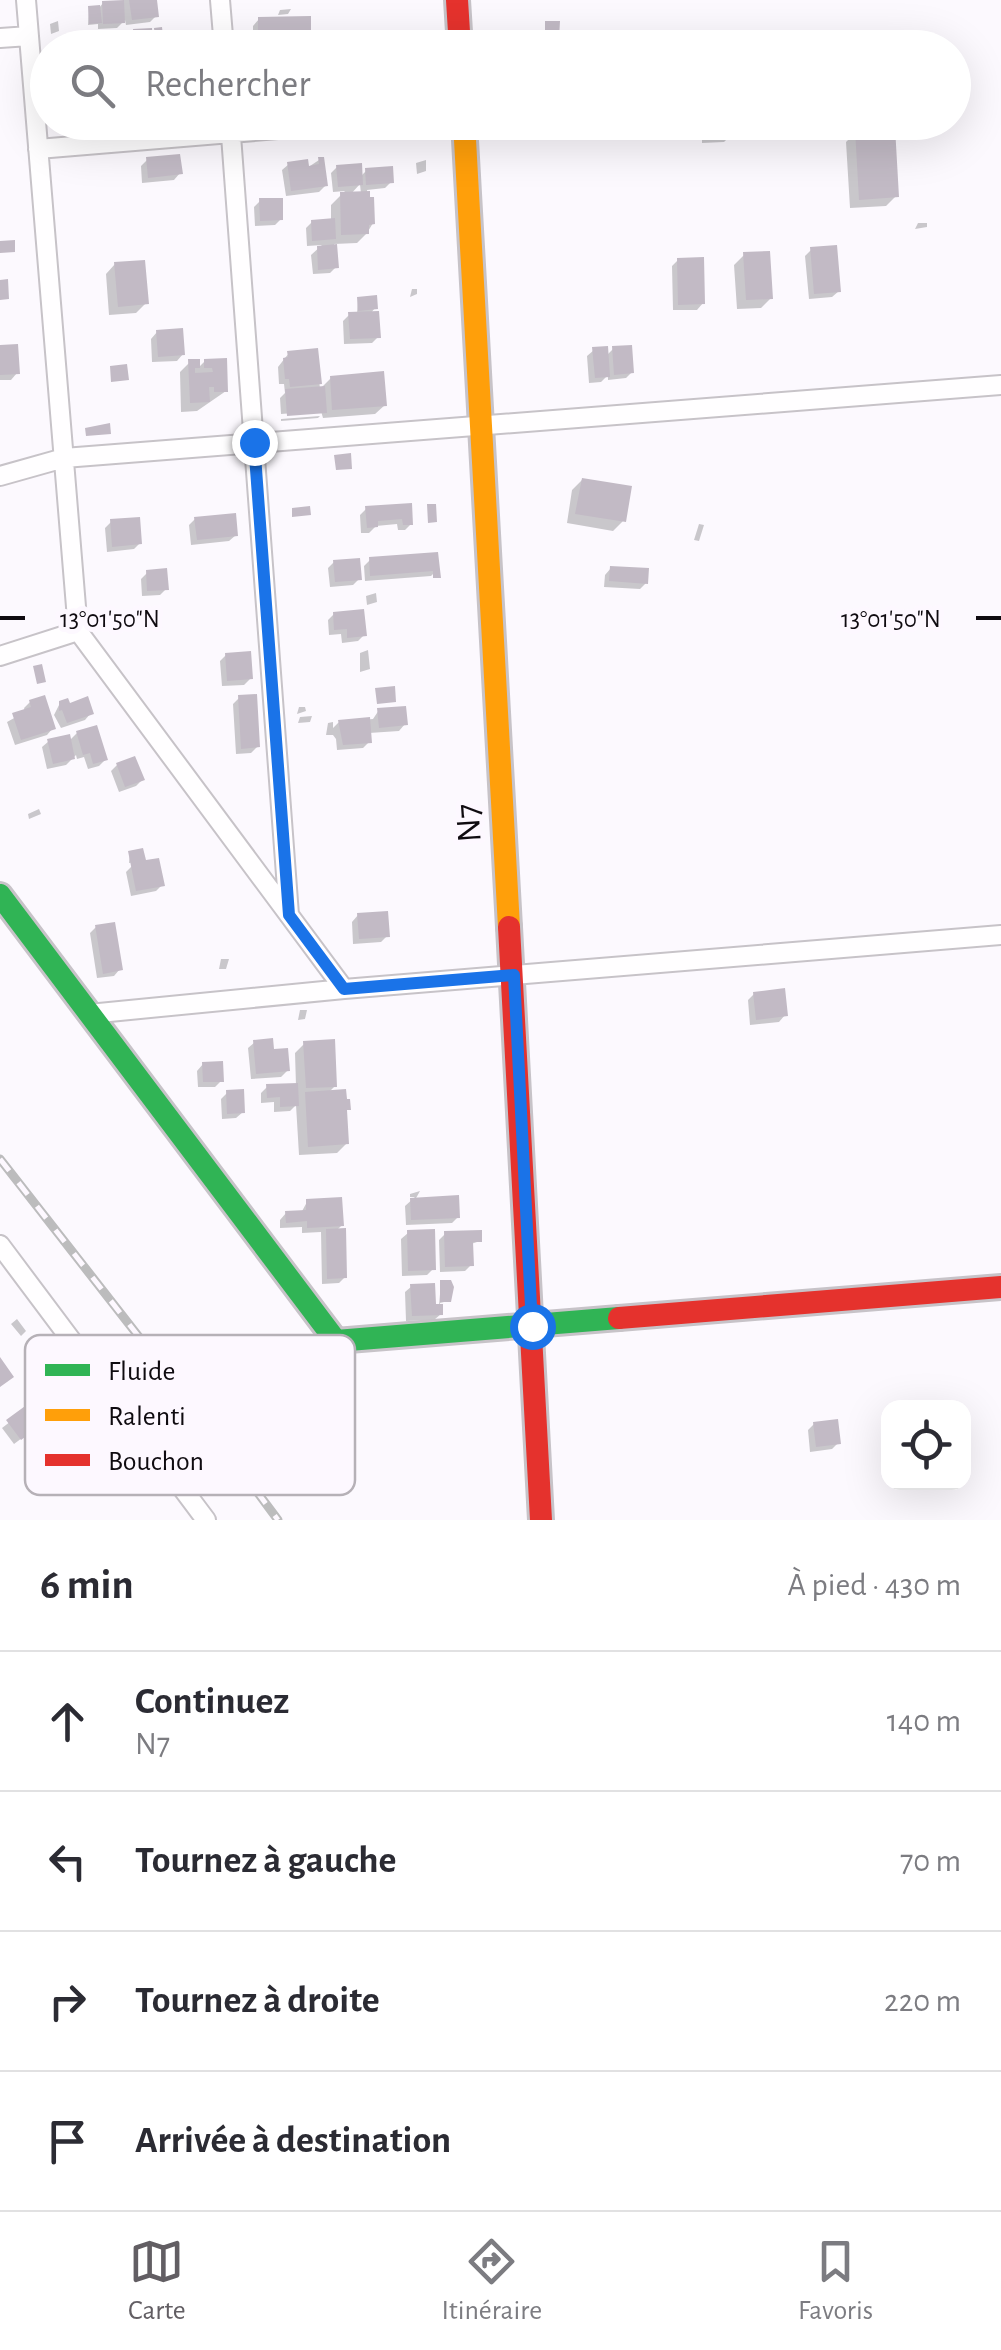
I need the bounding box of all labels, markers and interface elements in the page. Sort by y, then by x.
search box [30,30,971,140]
icon: search [65,58,120,113]
text: Rechercher [145,66,311,104]
route end [232,420,278,466]
text: 13°01'50"N [60,607,160,632]
text: 13°01'50"N [841,607,941,632]
street label: N7 [450,803,488,843]
route start [510,1304,556,1350]
legend [25,1335,355,1495]
text: Fluide [108,1358,176,1386]
map controls [881,1400,971,1490]
button: locate [881,1400,971,1490]
text: Ralenti [108,1403,186,1431]
text: Bouchon [108,1448,204,1476]
text: 6 min [40,1564,134,1606]
text: À pied · 430 m [788,1569,961,1601]
text: Continuez [135,1683,289,1721]
icon: ahead [40,1694,95,1749]
text: 140 m [887,1705,961,1737]
text: N7 [135,1728,170,1760]
icon: left [40,1834,95,1889]
text: Tournez à gauche [135,1842,397,1880]
text: 70 m [900,1845,961,1877]
icon: right [40,1974,95,2029]
text: Tournez à droite [135,1982,380,2020]
text: 220 m [884,1985,961,2017]
icon: arrive [40,2114,95,2169]
text: Arrivée à destination [135,2122,451,2160]
tab: Carte [128,2234,186,2328]
tab: Itinéraire [441,2234,542,2328]
tab: Favoris [798,2234,873,2328]

